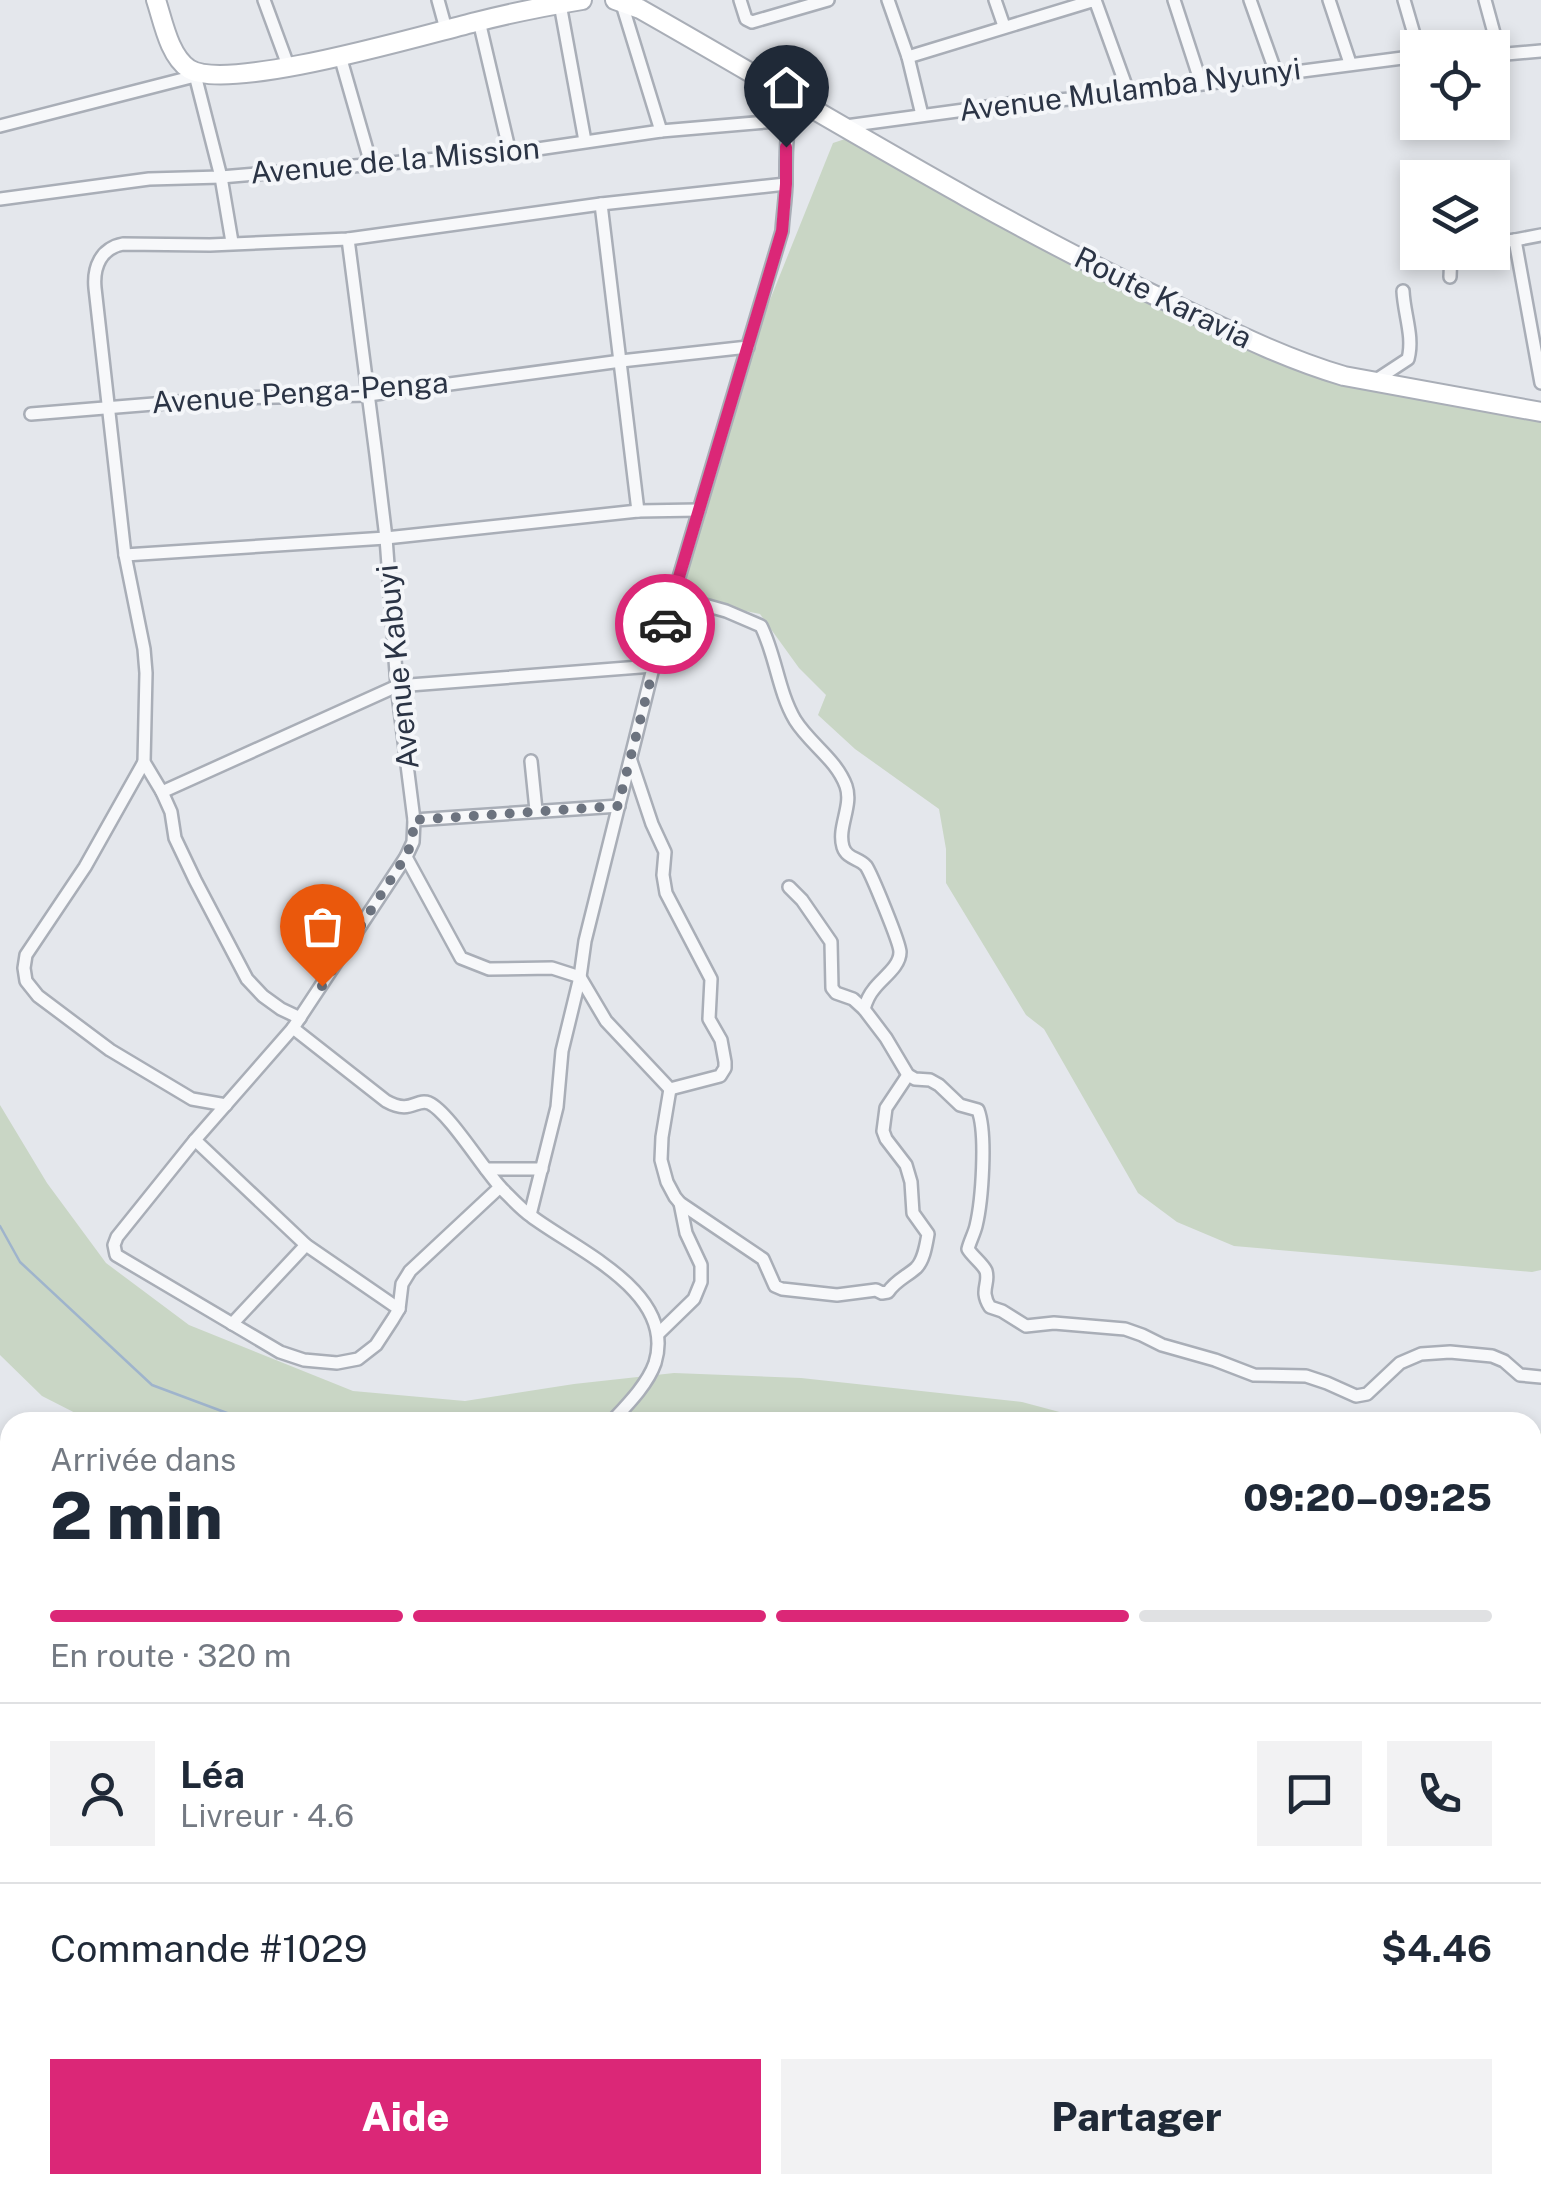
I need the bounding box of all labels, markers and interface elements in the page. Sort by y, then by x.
map controls [1400,30,1510,270]
button: locate [1400,30,1510,140]
pin [744,45,829,148]
street label: Avenue Mulamba Nyunyi [957,50,1303,128]
icon: home [759,60,814,115]
street label: Avenue de la Mission [249,129,541,191]
button: layers [1400,160,1510,270]
street label: Route Karavia [1069,239,1258,356]
street label: Avenue Penga-Penga [150,364,450,420]
street label: Avenue Kabuyi [368,563,426,771]
courier [615,574,715,674]
icon: car [638,597,693,652]
pin [280,884,365,987]
icon: bag [295,899,350,954]
text: Arrivée dans [50,1441,236,1478]
text: 09:20–09:25 [1243,1475,1492,1520]
text: 2 min [50,1477,223,1554]
text: En route · 320 m [50,1637,291,1674]
button: person [50,1741,155,1846]
button: chat [1257,1741,1362,1846]
button: phone [1387,1741,1492,1846]
text: Léa [180,1752,245,1797]
text: Livreur · 4.6 [180,1797,354,1834]
text: Commande #1029 [50,1926,367,1971]
text: $4.46 [1381,1926,1492,1971]
button: Aide [50,2059,761,2174]
button: Partager [781,2059,1492,2174]

